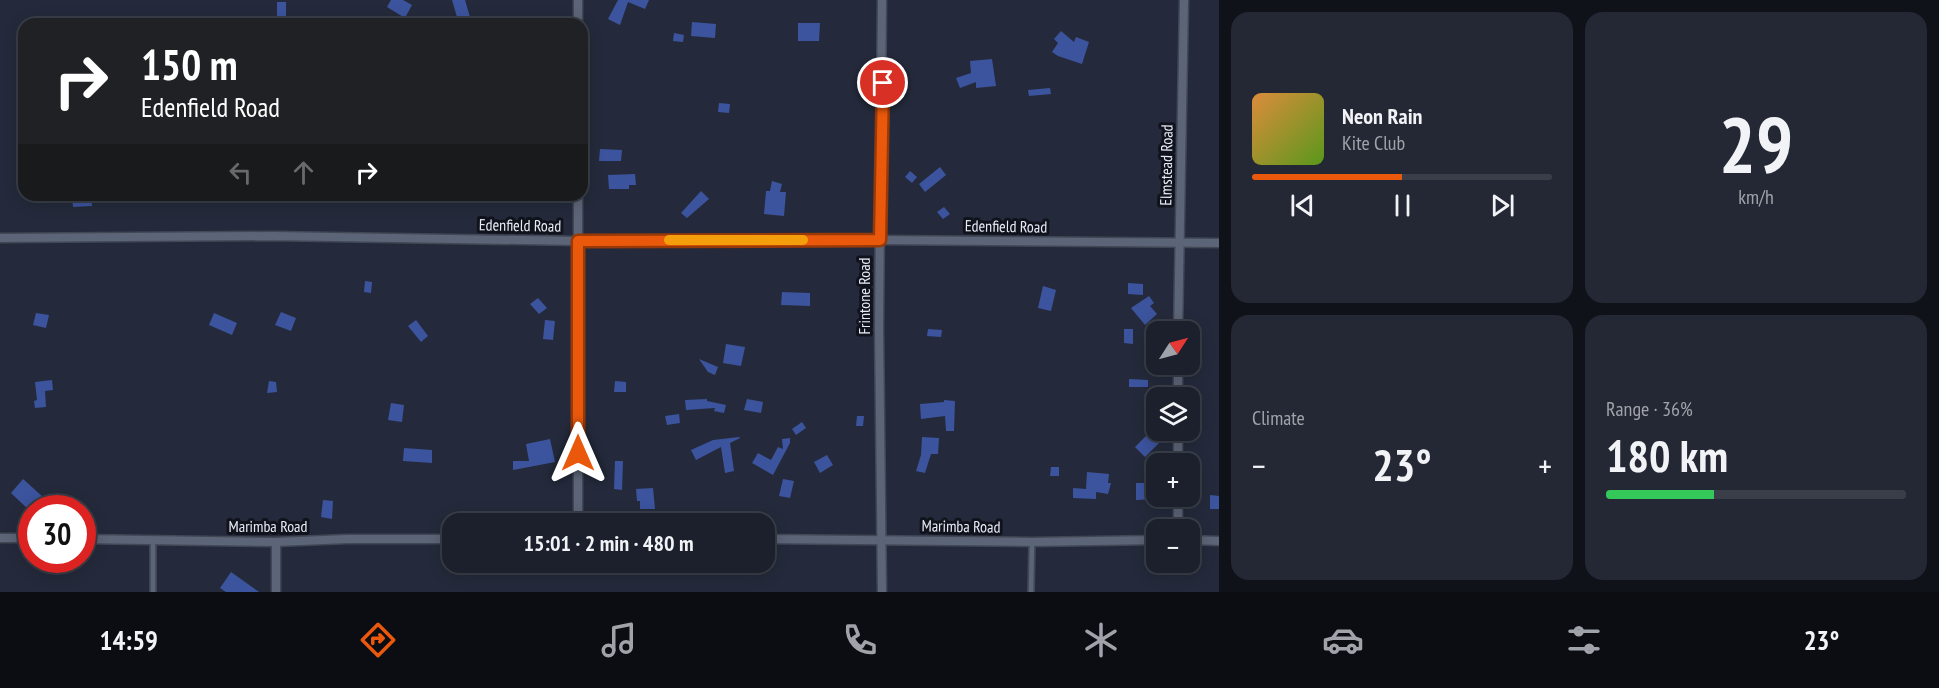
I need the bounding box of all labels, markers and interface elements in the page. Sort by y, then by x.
text: 150 m [141,37,238,92]
icon: right [42,42,120,120]
pin [857,57,908,108]
icon: arrive [866,66,899,99]
text: Edenfield Road [141,90,280,124]
text: 29 [1719,94,1793,195]
text: Neon Rain [1342,102,1422,130]
street label: Elmstead Road [1155,124,1177,206]
text: Kite Club [1342,130,1405,156]
icon: left [224,156,257,189]
icon: ahead [287,156,320,189]
icon: right [350,156,383,189]
text: km/h [1738,184,1774,210]
icon: previous [1286,189,1319,222]
icon: pause [1386,189,1419,222]
icon: next [1486,189,1519,222]
street label: Edenfield Road [479,214,561,236]
street label: Edenfield Road [965,215,1047,237]
street label: Frintone Road [854,257,874,335]
north arrow [1146,321,1200,375]
map controls [1146,321,1200,573]
button: layers [1146,387,1200,441]
text: Range · 36% [1606,396,1693,422]
text: Climate [1252,405,1305,431]
position arrow [546,421,610,485]
text: 180 km [1606,426,1728,484]
text: 23° [1372,435,1432,493]
text: − [1252,444,1266,487]
text: + [1538,444,1552,487]
button: + [1146,453,1200,507]
speed limit sign: 30 [18,495,96,573]
street label: Marimba Road [921,515,1001,537]
street label: Marimba Road [229,516,308,536]
button: − [1146,519,1200,573]
text: 15:01 · 2 min · 480 m [523,529,694,557]
icon: directions [357,619,399,661]
icon: music [598,619,640,661]
icon: phone [839,619,881,661]
icon: climate [1080,619,1122,661]
icon: car [1322,619,1364,661]
icon: filters [1563,619,1605,661]
text: 14:59 [100,623,158,657]
text: 23° [1804,623,1839,657]

